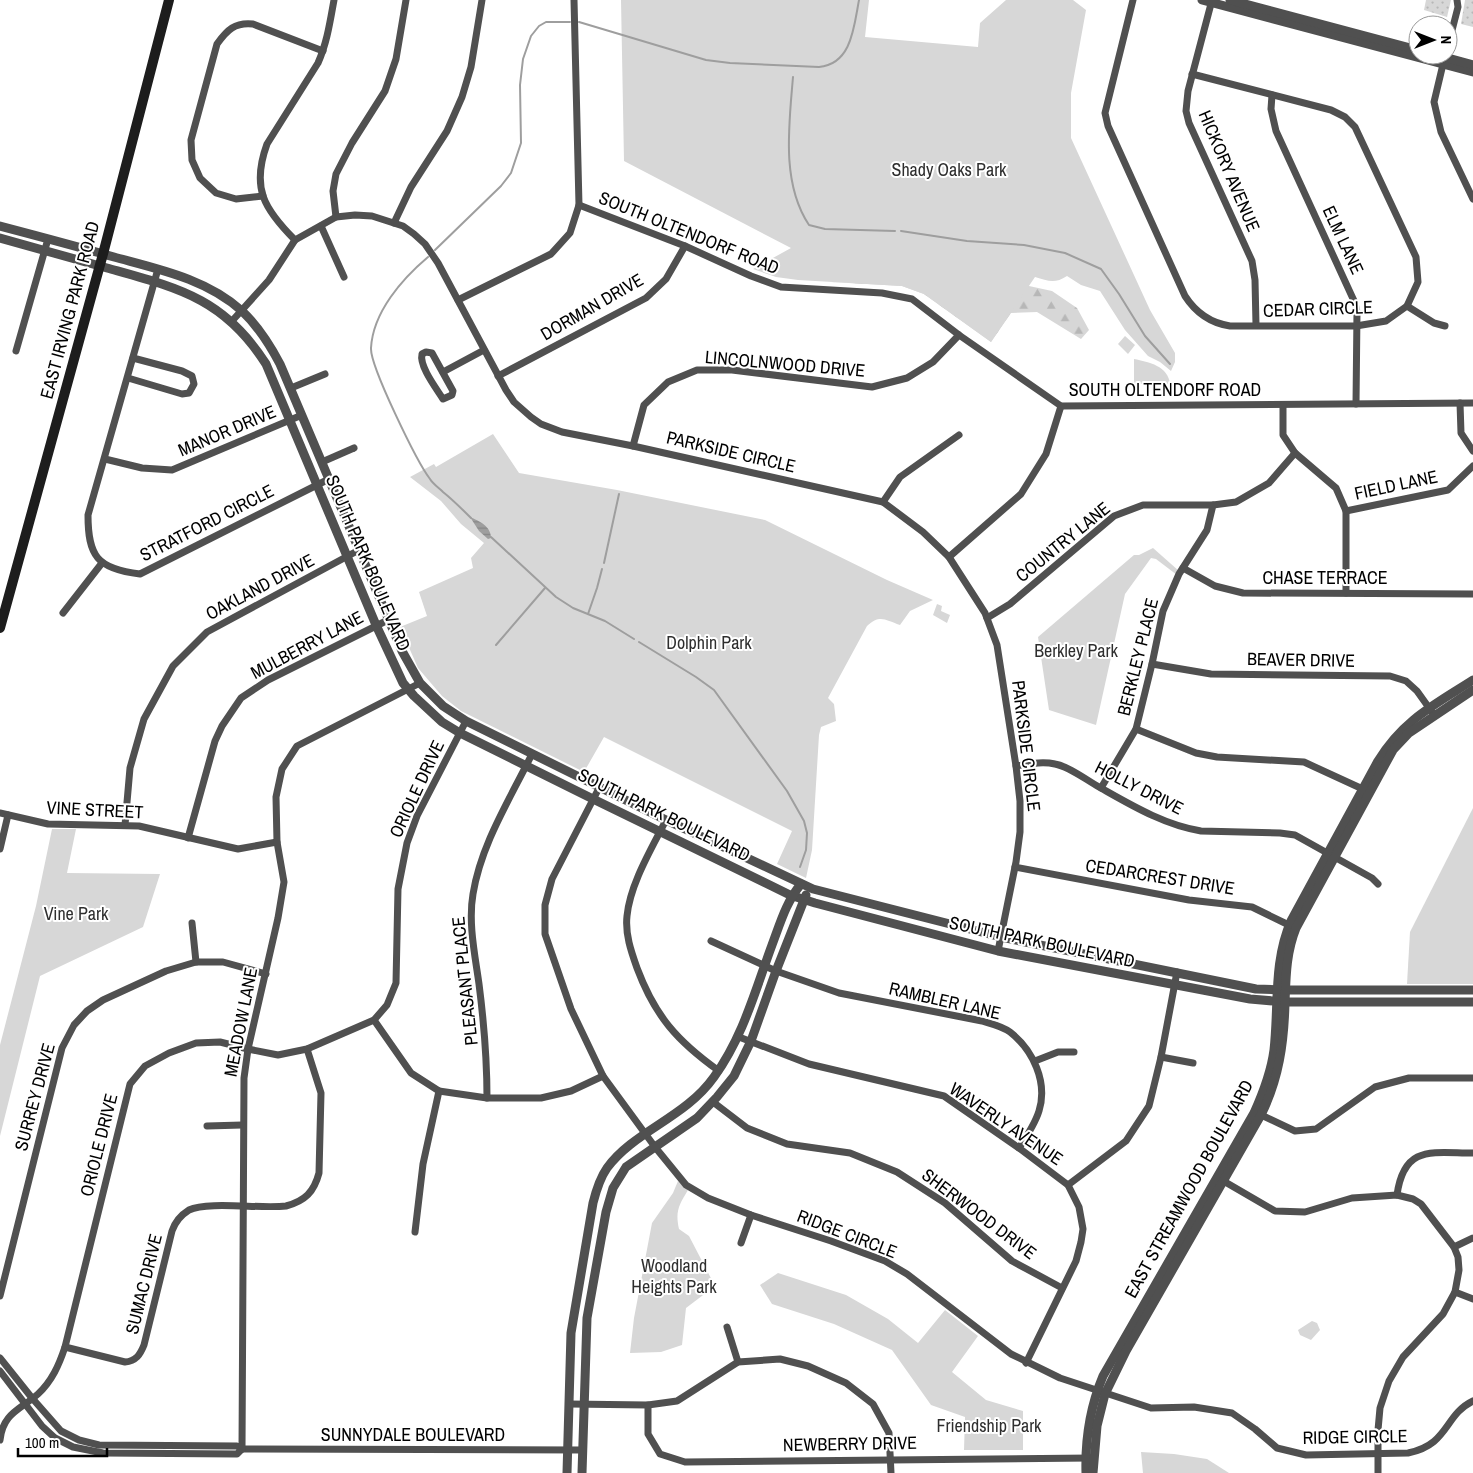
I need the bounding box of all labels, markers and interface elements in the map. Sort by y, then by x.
north arrow [1408,15,1458,65]
text: N [1437,36,1455,44]
street label: HICKORY AVENUE [1193,106,1266,235]
park label: Shady Oaks Park [892,157,1007,182]
street label: SOUTH OLTENDORF ROAD [595,185,783,280]
street label: ELM LANE [1317,201,1370,278]
street label: EAST IRVING PARK ROAD [34,218,105,401]
street label: DORMAN DRIVE [536,267,648,346]
street label: CEDAR CIRCLE [1263,294,1373,323]
street label: LINCOLNWOOD DRIVE [704,344,866,383]
street label: SOUTH OLTENDORF ROAD [1069,377,1261,402]
street label: MANOR DRIVE [174,399,280,462]
street label: PARKSIDE CIRCLE [664,425,798,479]
street label: FIELD LANE [1352,463,1440,506]
street label: SOUTH PARK BOULEVARD [320,471,417,655]
street label: STRATFORD CIRCLE [135,478,278,567]
street label: COUNTRY LANE [1010,496,1115,588]
street label: OAKLAND DRIVE [201,547,319,626]
street label: CHASE TERRACE [1262,565,1388,590]
street label: BERKLEY PLACE [1111,595,1164,718]
street label: MULBERRY LANE [246,604,367,685]
park label: Dolphin Park [666,630,752,655]
park label: Berkley Park [1034,638,1118,663]
street label: BEAVER DRIVE [1247,646,1355,673]
street label: PARKSIDE CIRCLE [1006,679,1047,813]
street label: ORIOLE DRIVE [383,736,450,842]
street label: HOLLY DRIVE [1091,755,1188,821]
street label: SOUTH PARK BOULEVARD [574,762,755,867]
street label: VINE STREET [46,794,144,825]
street label: CEDARCREST DRIVE [1084,852,1236,901]
park label: Vine Park [44,901,109,926]
street label: SOUTH PARK BOULEVARD [947,910,1137,973]
street label: PLEASANT PLACE [445,915,484,1047]
street label: MEADOW LANE [218,965,263,1079]
street label: RAMBLER LANE [887,976,1003,1026]
street label: SURREY DRIVE [8,1040,61,1153]
street label: EAST STREAMWOOD BOULEVARD [1118,1075,1259,1302]
street label: WAVERLY AVENUE [945,1076,1068,1171]
street label: ORIOLE DRIVE [74,1091,123,1199]
street label: SHERWOOD DRIVE [917,1162,1042,1265]
street label: RIDGE CIRCLE [794,1203,901,1264]
street label: SUMAC DRIVE [119,1231,168,1337]
park label: Woodland Heights Park [631,1253,717,1299]
park label: Friendship Park [936,1413,1042,1438]
street label: SUNNYDALE BOULEVARD [321,1422,505,1447]
street label: RIDGE CIRCLE [1302,1423,1408,1450]
scale bar [18,1426,106,1458]
street label: NEWBERRY DRIVE [783,1430,917,1457]
text: 100 m [25,1432,59,1453]

